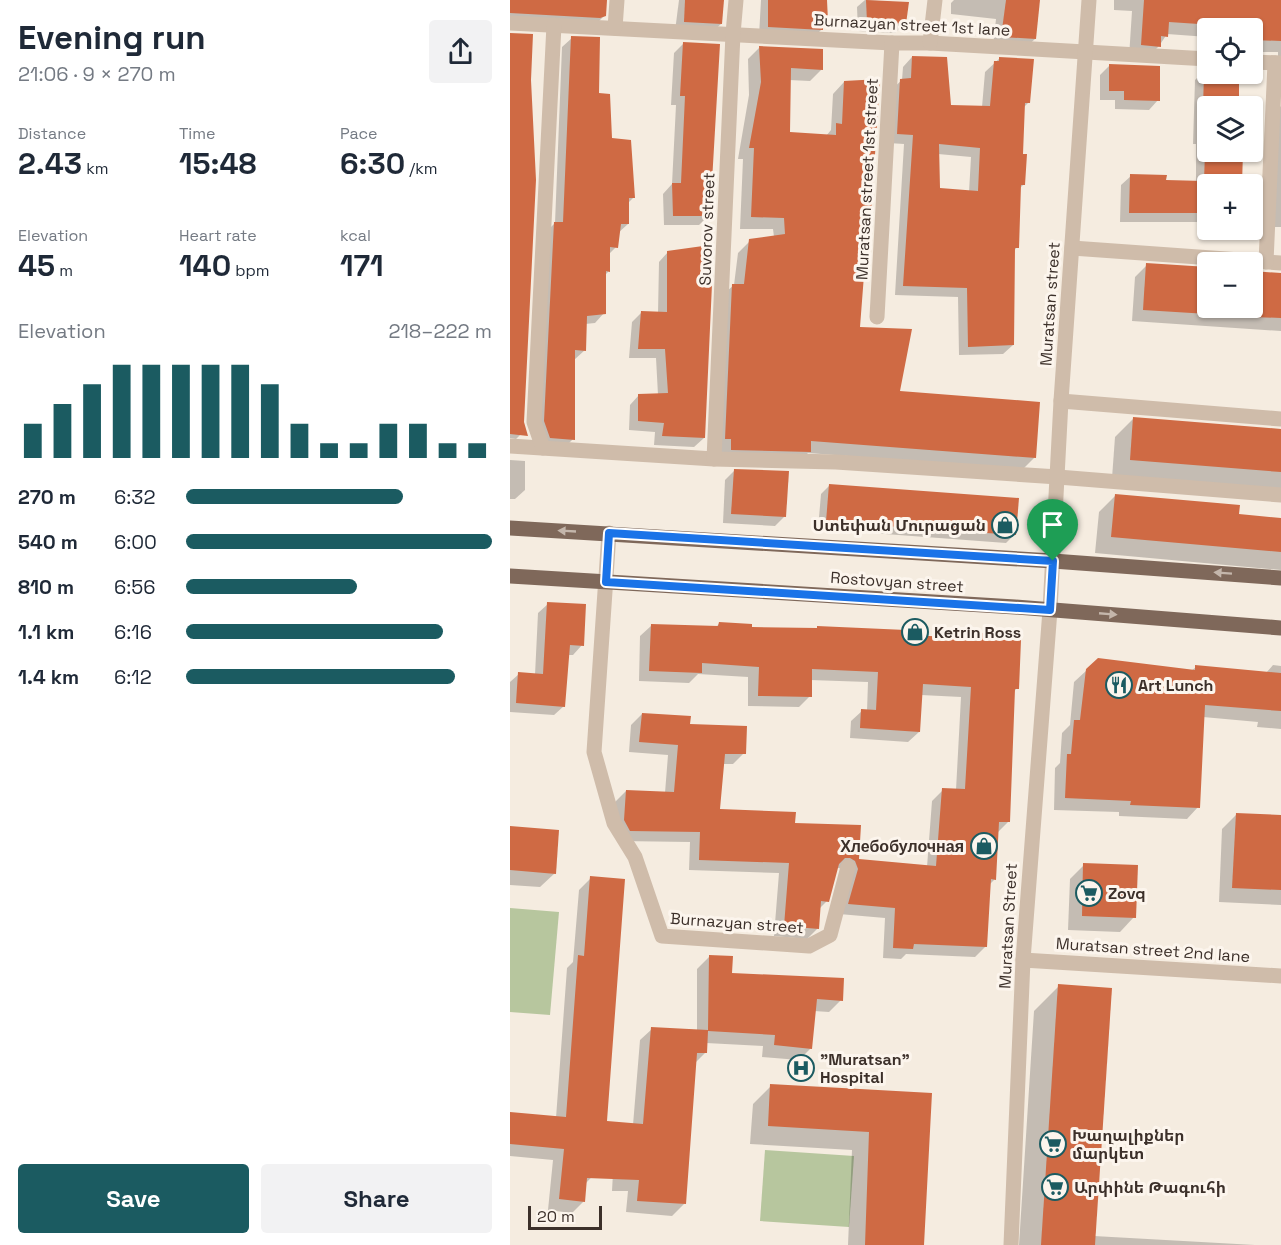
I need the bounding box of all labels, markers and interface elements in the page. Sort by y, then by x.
street label: Burnazyan street 1st lane [813,9,1011,41]
text: Evening run [18,17,206,59]
map controls [1197,18,1263,318]
button: locate [1197,18,1263,84]
button: share [429,20,492,83]
text: 21:06 · 9 × 270 m [18,61,176,87]
street label: Muratsan street 1st street [851,78,883,280]
button: layers [1197,96,1263,162]
text: Distance [18,123,86,144]
text: Time [179,123,215,144]
text: Pace [340,123,377,144]
text: 2.43 [18,144,82,183]
text: 15:48 [179,144,257,183]
text: 6:30 [340,144,405,183]
text: km [82,158,109,179]
text: /km [405,158,438,179]
street label: Suvorov street [695,172,719,286]
button: + [1197,174,1263,240]
text: Elevation [18,225,88,246]
text: Heart rate [179,225,257,246]
text: kcal [340,225,371,246]
street label: Muratsan street [1035,241,1065,367]
text: 45 [18,246,55,285]
text: 140 [179,246,231,285]
text: 171 [340,246,383,285]
button: − [1197,252,1263,318]
text: m [55,260,73,281]
text: bpm [231,260,270,281]
text: Elevation [18,318,106,344]
text: 218–222 m [388,318,492,344]
text: 270 m [18,484,76,510]
text: 6:32 [114,484,155,510]
pin [1027,499,1078,561]
icon: arrive [1036,508,1069,541]
shop icon: Ստեփան Մուրացան [990,510,1020,540]
place label: Ստեփան Մուրացան [812,515,986,536]
one-way arrow [558,526,577,535]
text: 540 m [18,529,78,555]
text: 6:00 [114,529,157,555]
street label: Rostovyan street [830,567,964,597]
one-way arrow [1213,568,1232,578]
text: 810 m [18,574,74,600]
text: 6:56 [114,574,156,600]
one-way arrow [1098,610,1117,619]
shop icon: Ketrin Ross [900,617,930,647]
text: 1.1 km [18,619,74,645]
text: 6:16 [114,619,152,645]
place label: Ketrin Ross [934,622,1021,643]
text: 1.4 km [18,664,79,690]
text: 6:12 [114,664,152,690]
restaurant icon: Art Lunch [1104,670,1134,700]
place label: Art Lunch [1138,675,1213,696]
shop icon: Хлебобулочная [969,831,999,861]
place label: Хлебобулочная [840,836,964,857]
street label: Muratsan Street [994,863,1022,989]
supermarket icon: Zovq [1074,878,1104,908]
place label: Zovq [1108,883,1145,904]
street label: Burnazyan street [669,908,805,938]
street label: Muratsan street 2nd lane [1055,933,1251,967]
place label: "Muratsan" Hospital [820,1049,910,1088]
hospital icon: "Muratsan" Hospital [786,1053,816,1083]
place label: Խաղալիքներ մարկետ [1072,1125,1185,1164]
supermarket icon: Խաղալիքներ մարկետ [1038,1129,1068,1159]
button: Save [18,1164,249,1233]
button: Share [261,1164,492,1233]
supermarket icon: Արփինե Թագուհի [1040,1172,1070,1202]
place label: Արփինե Թագուհի [1074,1177,1226,1198]
scale bar [528,1203,602,1230]
text: 20 m [537,1206,575,1227]

